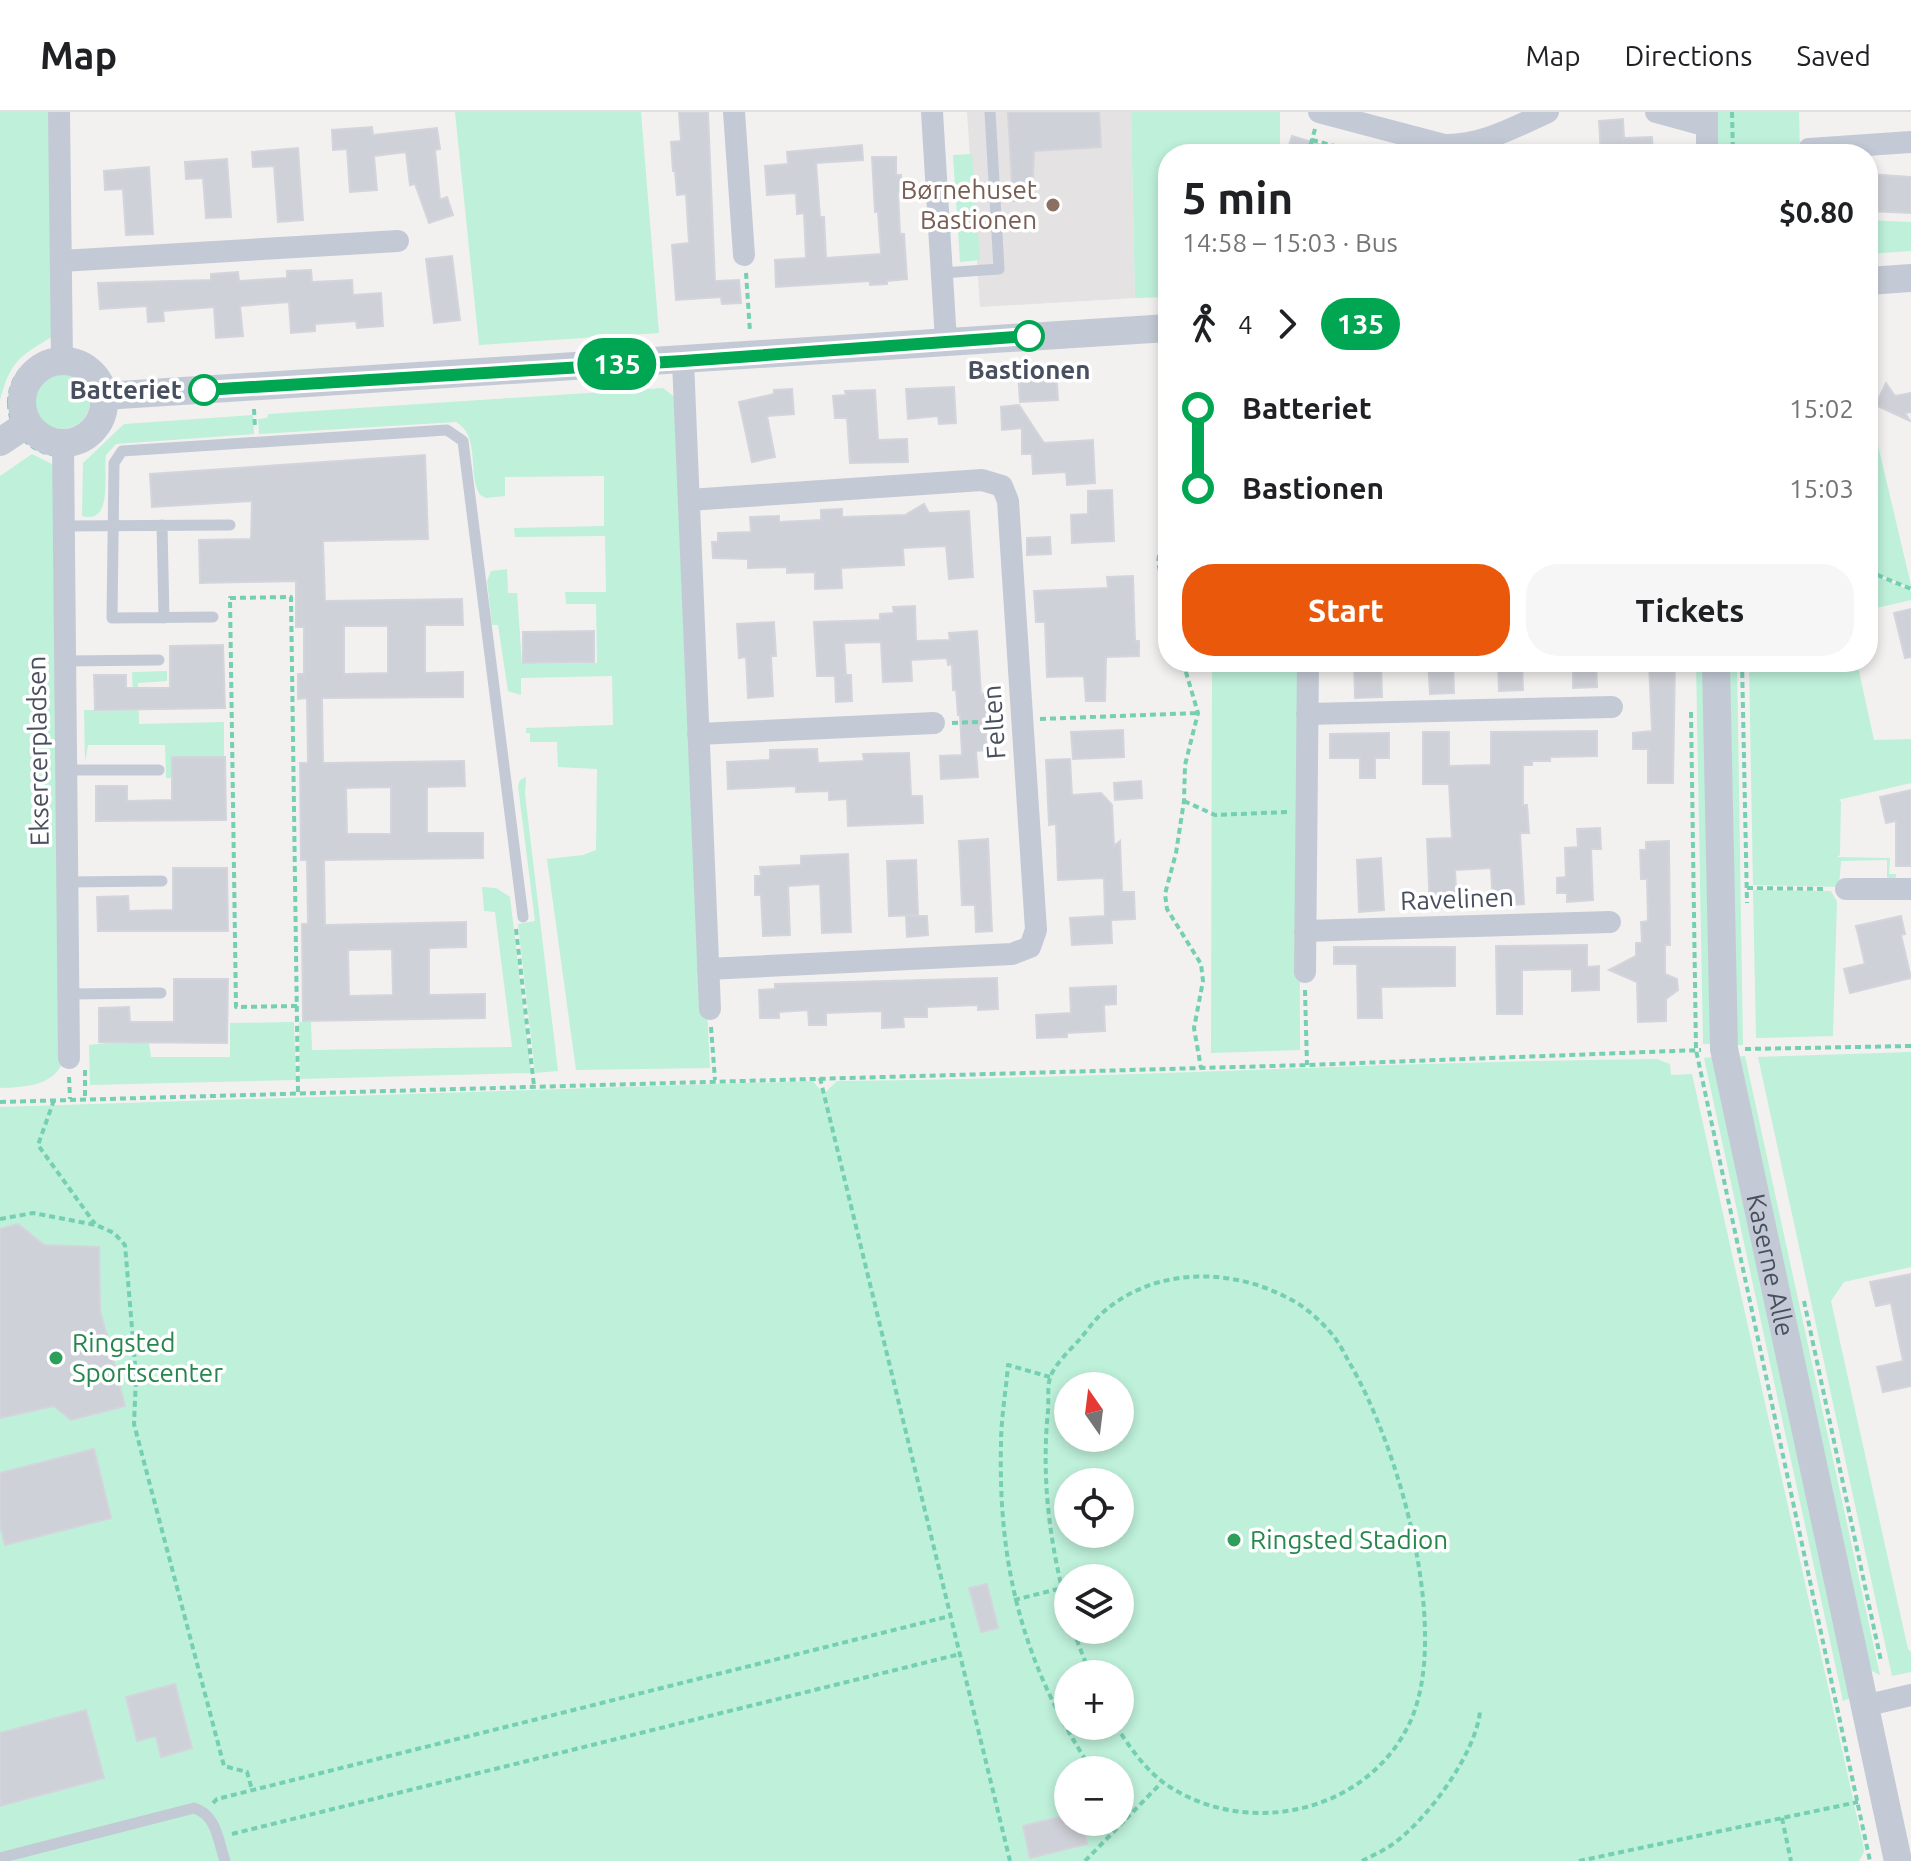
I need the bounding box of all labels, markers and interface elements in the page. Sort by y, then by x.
text: Map [40,34,117,76]
text: Map [1525,40,1581,71]
text: Directions [1625,40,1752,71]
text: Saved [1796,40,1871,71]
text: 5 min [1182,173,1293,222]
place label: Børnehuset Bastionen [901,175,1037,234]
text: $0.80 [1779,195,1854,229]
marker: Børnehuset Bastionen [1044,196,1062,214]
text: 14:58 – 15:03 · Bus [1182,228,1398,257]
icon: walk [1182,302,1226,346]
icon: forward [1265,302,1309,346]
text: 135 [1337,308,1384,339]
text: 4 [1238,310,1253,339]
marker: Bastionen [1014,321,1044,351]
line badge: 135 [571,338,663,390]
text: 135 [593,348,641,379]
place label: Bastionen [967,355,1091,384]
place label: Batteriet [70,375,182,404]
marker: Batteriet [189,375,219,405]
text: Batteriet [1242,391,1372,425]
text: 15:02 [1789,394,1854,423]
text: Bastionen [1242,471,1384,505]
text: 15:03 [1789,474,1854,503]
button: Start [1182,564,1510,656]
button: Tickets [1526,564,1854,656]
street label: Eksercerpladsen [21,656,54,847]
street label: Felten [976,684,1011,760]
street label: Ravelinen [1400,882,1514,915]
street label: Kaserne Alle [1741,1191,1800,1339]
place label: Ringsted Sportscenter [72,1328,223,1387]
marker: Ringsted Sportscenter [47,1349,65,1367]
north arrow [1054,1372,1134,1452]
map controls [1054,1372,1134,1836]
button: locate [1054,1468,1134,1548]
place label: Ringsted Stadion [1250,1525,1448,1554]
marker: Ringsted Stadion [1225,1531,1243,1549]
button: layers [1054,1564,1134,1644]
button: + [1054,1660,1134,1740]
button: − [1054,1756,1134,1836]

